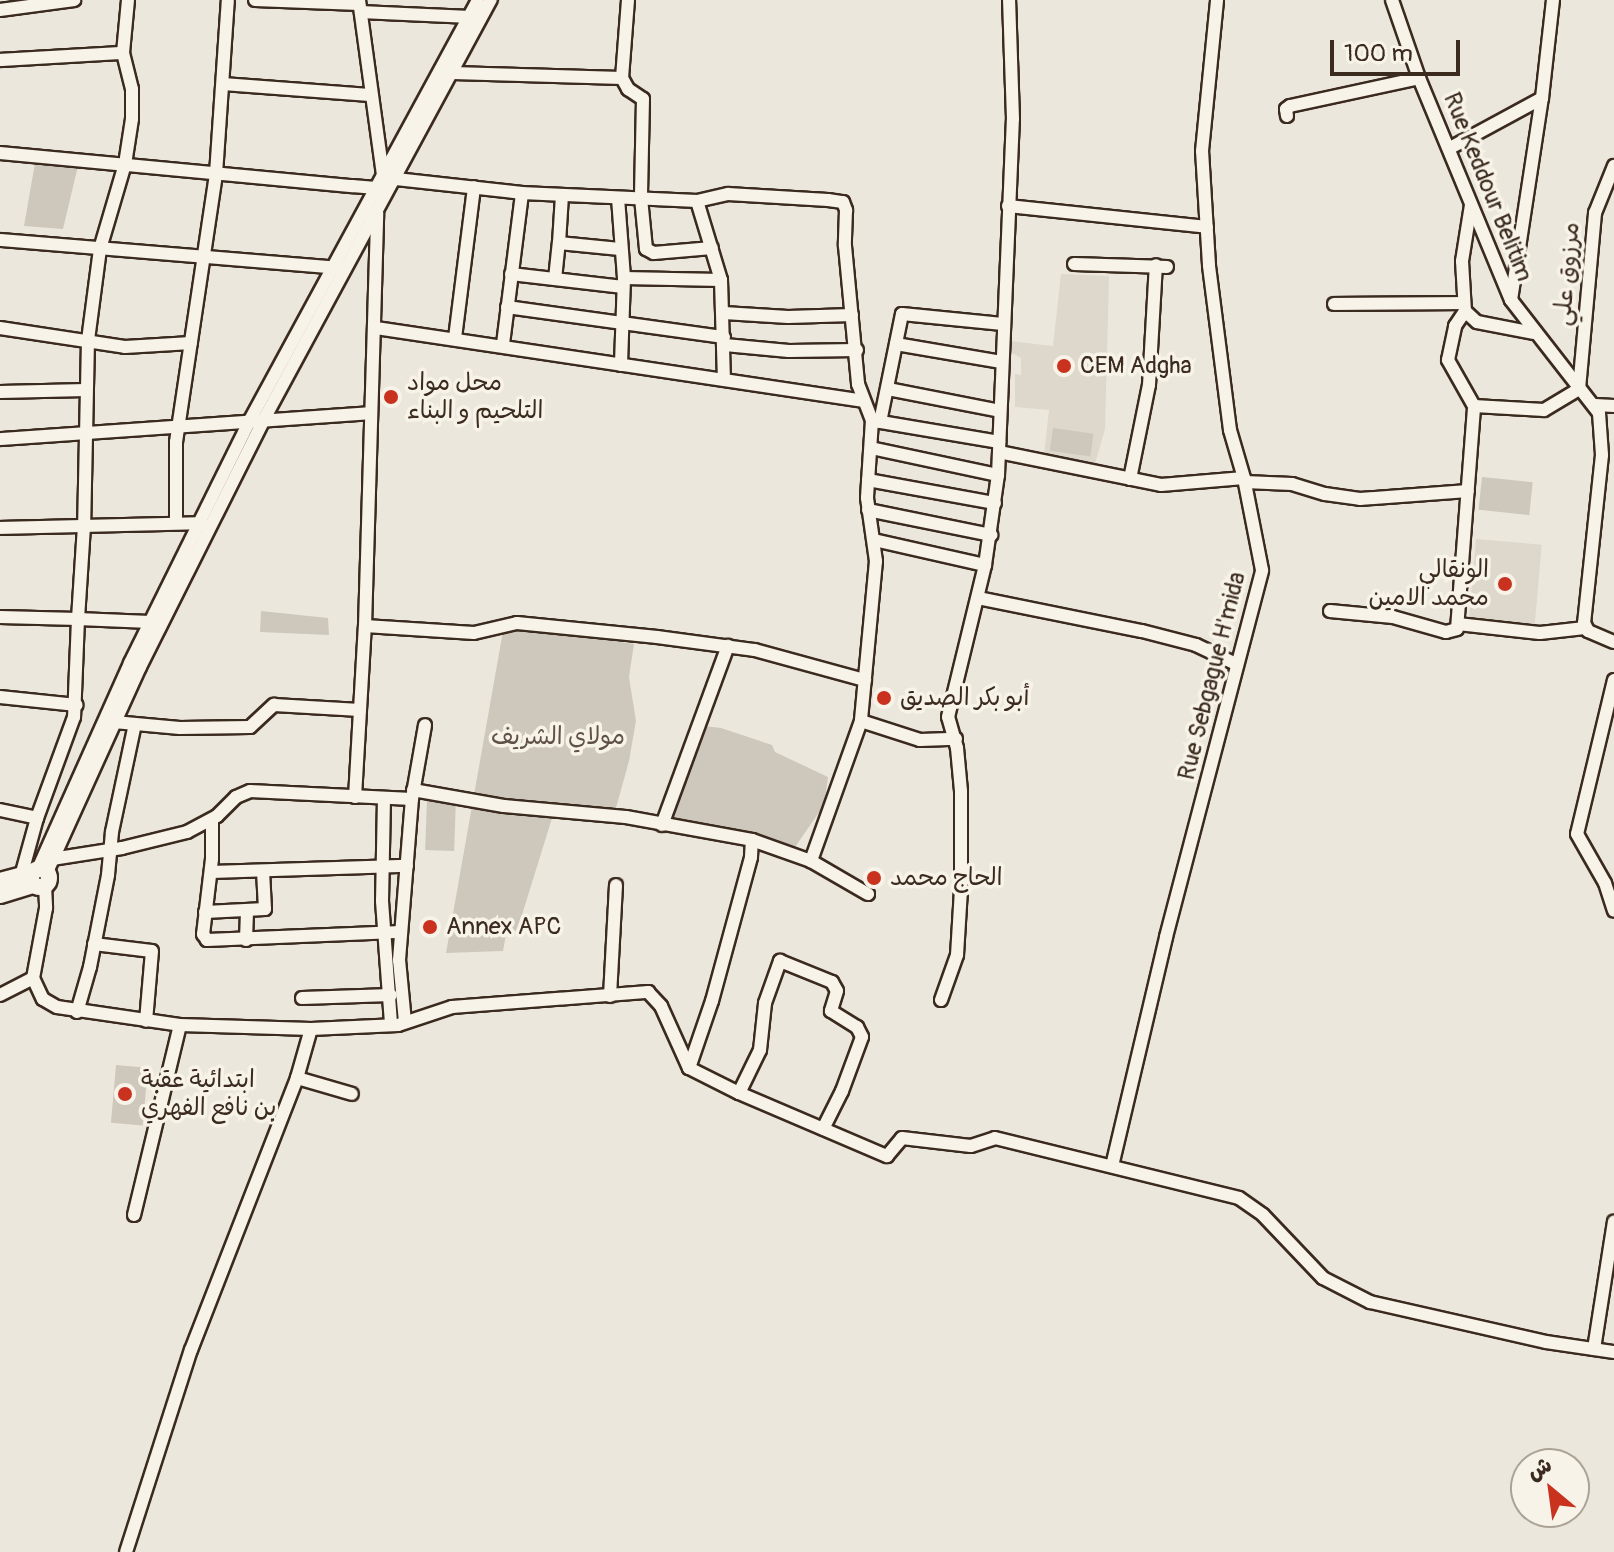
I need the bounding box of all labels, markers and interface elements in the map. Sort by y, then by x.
scale bar [1334,24,1464,74]
text: 100 m [1344,39,1413,68]
street label: Rue Keddour Belitim [1437,88,1539,286]
street label: مرزوق علي [1548,221,1586,327]
place label: CEM Adgha [1080,352,1192,380]
marker: CEM Adgha [1055,357,1073,375]
place label: محل مواد التلحيم و البناء [407,369,543,425]
marker: محل مواد التلحيم و البناء [382,388,400,406]
place label: الونقالي محمد الامين [1368,556,1489,612]
street label: Rue Sebgague H'mida [1172,569,1252,783]
marker: الونقالي محمد الامين [1496,575,1514,593]
place label: أبو بكر الصديق [900,684,1029,712]
marker: أبو بكر الصديق [875,689,893,707]
park label: مولاي الشريف [491,723,625,751]
place label: الحاج محمد [890,864,1003,892]
marker: الحاج محمد [865,869,883,887]
place label: Annex APC [446,913,561,941]
marker: Annex APC [421,918,439,936]
place label: ابتدائية عقبة بن نافع الفهري [141,1066,277,1122]
marker: ابتدائية عقبة بن نافع الفهري [116,1085,134,1103]
north arrow [1510,1448,1590,1528]
text: ش [1522,1451,1557,1487]

